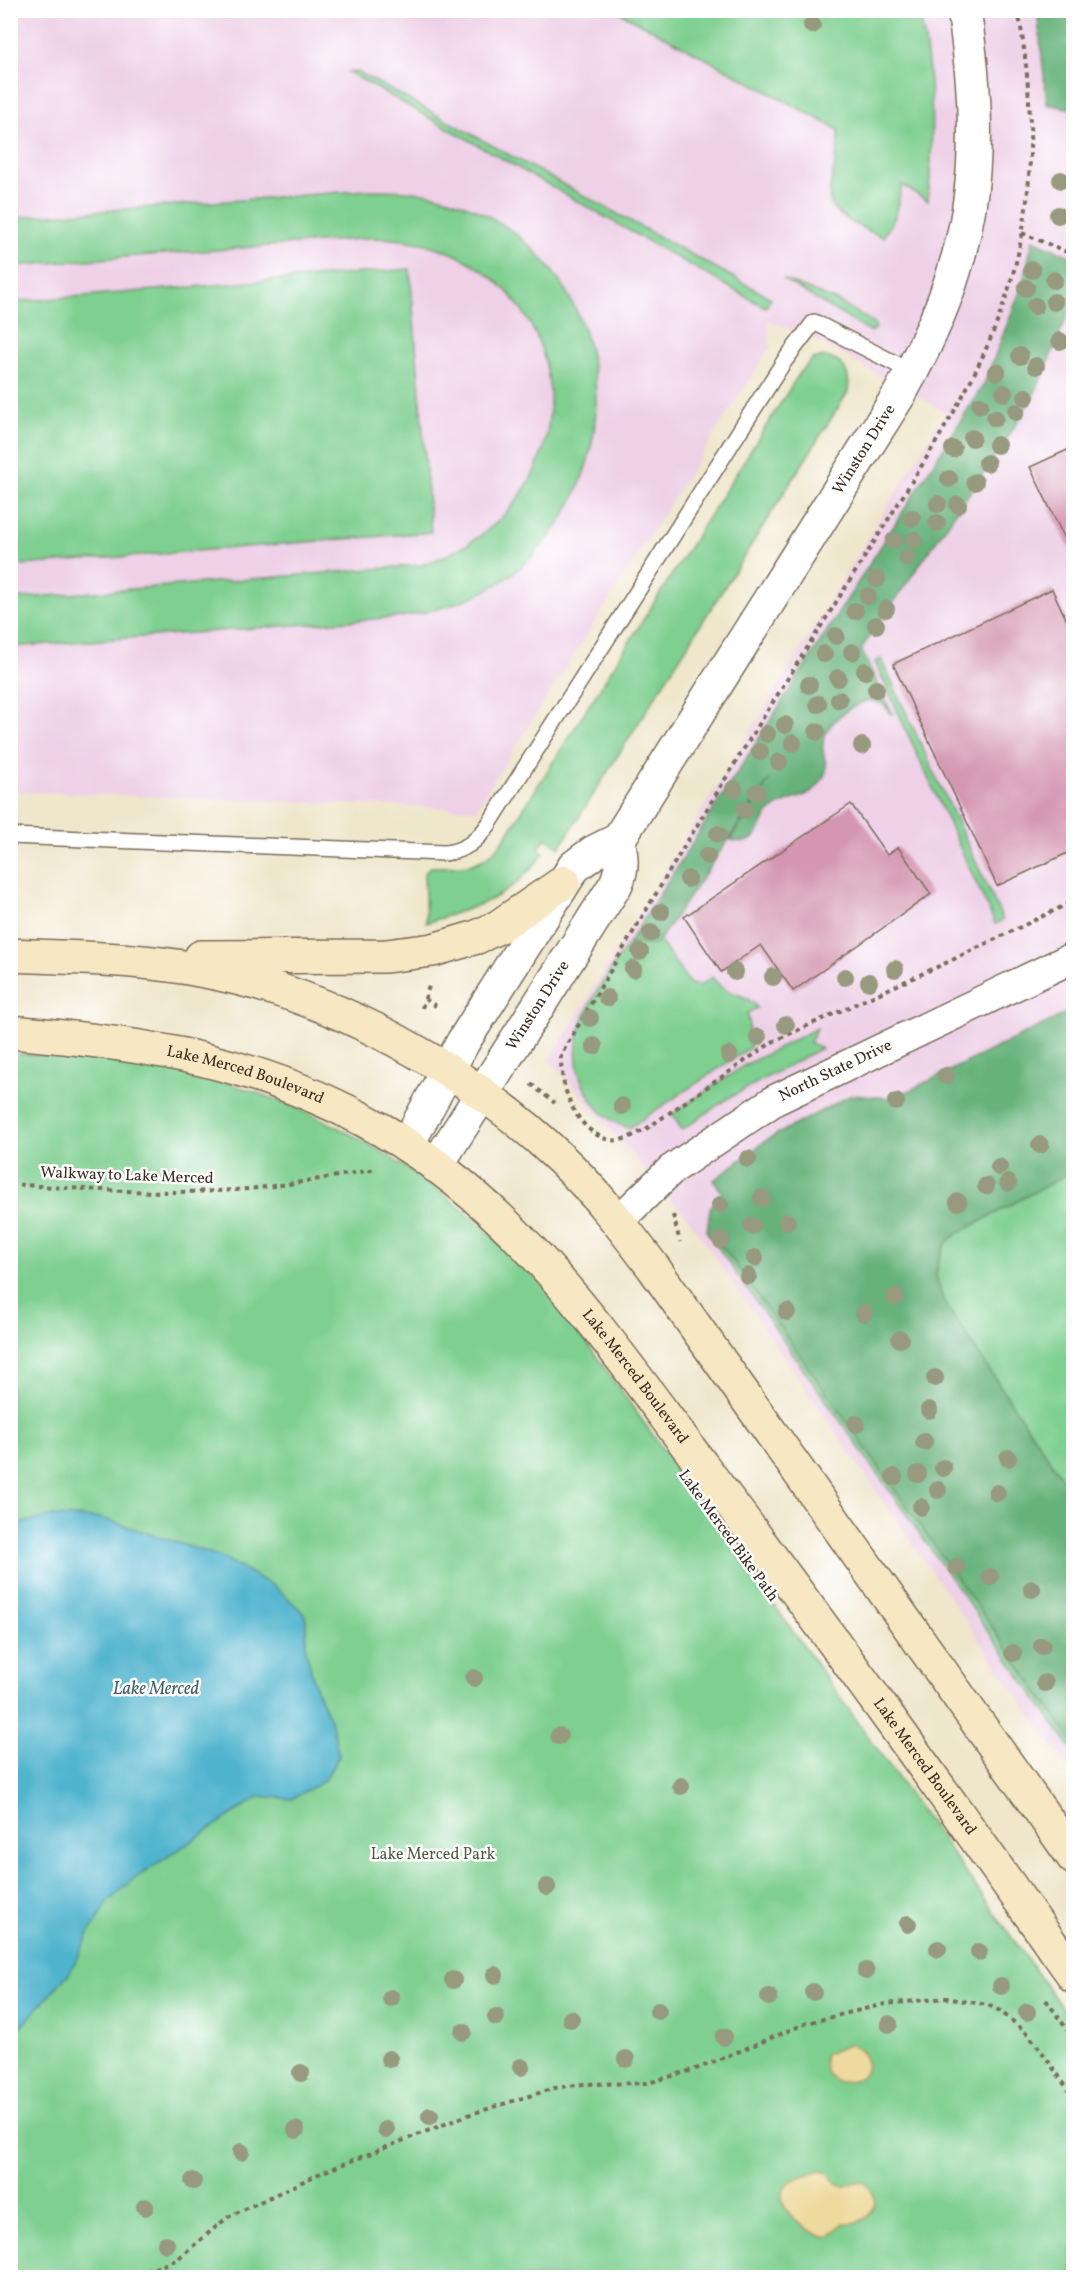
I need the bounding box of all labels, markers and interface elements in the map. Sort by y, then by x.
street label: Winston Drive [828,400,901,499]
street label: Winston Drive [501,957,575,1055]
street label: North State Drive [775,1035,896,1108]
street label: Lake Merced Boulevard [165,1041,327,1110]
street label: Walkway to Lake Merced [40,1162,214,1190]
street label: Lake Merced Boulevard [576,1305,693,1449]
street label: Lake Merced Bike Path [673,1466,783,1606]
water label: Lake Merced [113,1677,200,1702]
street label: Lake Merced Boulevard [867,1694,981,1840]
park label: Lake Merced Park [371,1844,496,1866]

